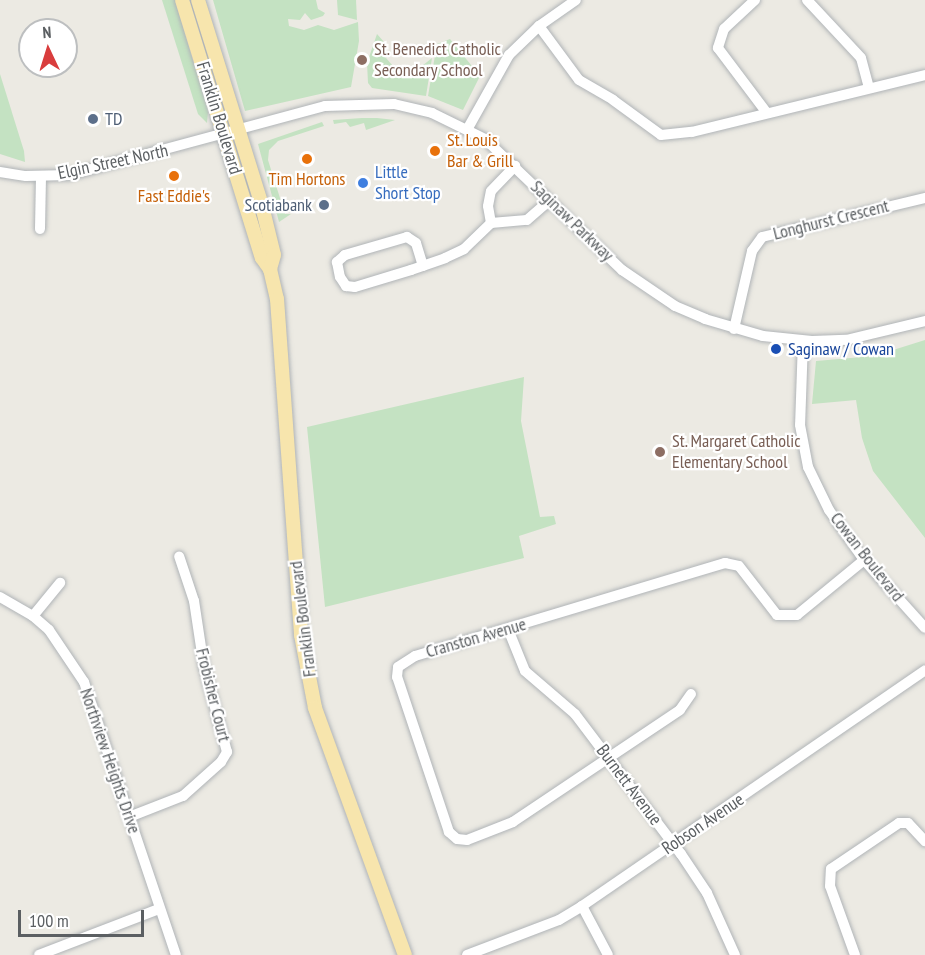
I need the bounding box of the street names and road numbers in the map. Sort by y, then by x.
street label: Franklin Boulevard [192,59,246,177]
street label: Elgin Street North [56,140,170,184]
street label: Saginaw Parkway [526,176,618,266]
street label: Longhurst Crescent [771,195,891,245]
street label: Cowan Boulevard [825,508,909,606]
street label: Franklin Boulevard [285,560,321,678]
street label: Cranston Avenue [423,613,529,663]
street label: Frobisher Court [191,646,235,744]
street label: Northview Heights Drive [75,685,145,837]
street label: Burnett Avenue [592,740,666,830]
street label: Robson Avenue [658,789,748,859]

